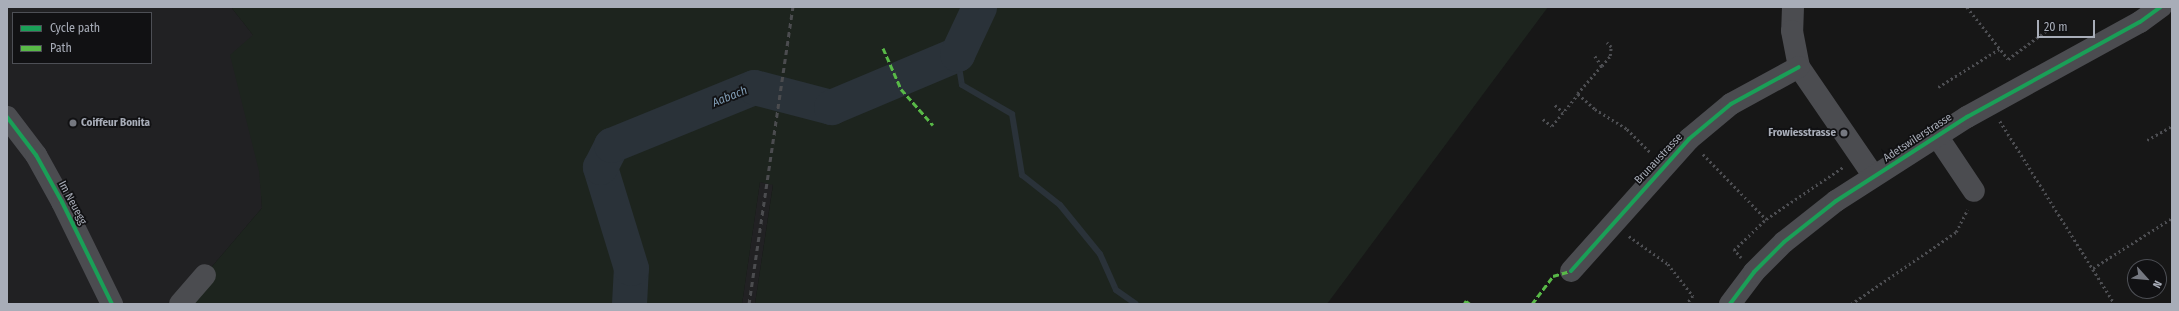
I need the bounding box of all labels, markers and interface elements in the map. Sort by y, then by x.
legend [12,12,152,64]
scale bar [2039,12,2097,38]
text: 20 m [2044,20,2068,34]
text: Cycle path [50,21,100,35]
text: Path [50,41,72,55]
water label: Aabach [710,84,750,110]
street label: Adetswilerstrasse [1881,111,1955,165]
place label: Coiffeur Bonita [81,116,150,130]
marker: Coiffeur Bonita [68,118,78,128]
place label: Frowiesstrasse [1768,126,1836,140]
marker: Frowiesstrasse [1839,128,1849,138]
street label: Brunaustrasse [1632,131,1686,187]
street label: Im Neuegg [55,179,89,227]
north arrow [2127,259,2167,299]
text: N [2150,278,2165,290]

